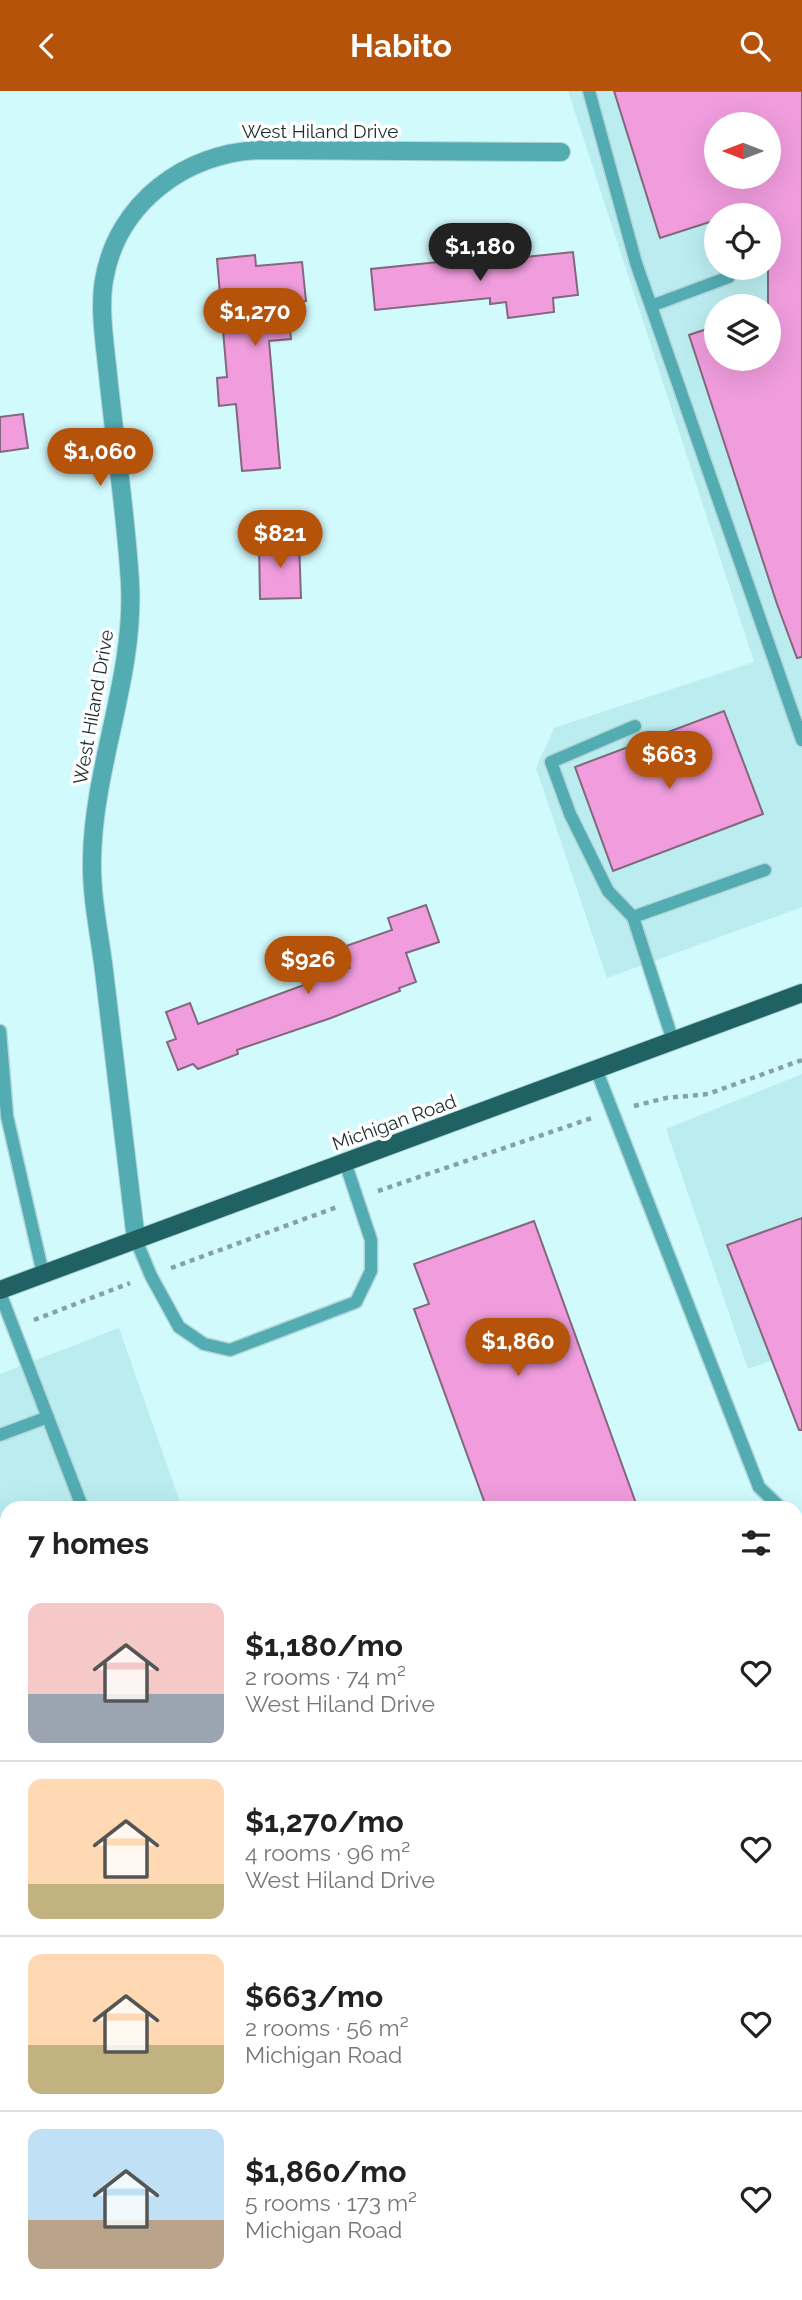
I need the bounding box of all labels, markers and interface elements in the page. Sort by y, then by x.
icon: back [28,27,66,65]
text: Habito [350,27,452,64]
icon: search [736,27,774,65]
north arrow [704,112,780,189]
map controls [704,112,781,371]
street label: West Hiland Drive [242,120,398,142]
button: locate [704,203,781,280]
pin: $1,180 [423,223,537,283]
text: $1,180 [445,232,515,259]
pin: $1,270 [198,289,312,348]
button: layers [704,294,781,371]
text: $1,270 [219,297,291,324]
pin: $1,060 [43,429,157,488]
text: $1,060 [63,437,137,464]
pin: $821 [239,511,321,570]
text: $821 [254,519,306,546]
street label: West Hiland Drive [69,628,117,786]
pin: $663 [628,731,710,791]
text: $663 [641,740,697,767]
pin: $926 [267,937,349,996]
text: $926 [280,945,336,972]
street label: Michigan Road [329,1089,459,1155]
pin: $1,860 [461,1319,575,1378]
text: $1,860 [481,1327,555,1354]
icon: filters [737,1524,775,1562]
text: 7 homes [28,1526,149,1561]
text: $1,180/mo [245,1628,403,1663]
icon: home [84,1631,168,1715]
icon: heart [737,1654,775,1692]
text: 2 rooms · 74 m² [245,1663,406,1690]
text: West Hiland Drive [245,1690,435,1717]
text: $1,270/mo [245,1804,404,1839]
icon: home [84,1807,168,1891]
icon: heart [737,1830,775,1868]
text: 4 rooms · 96 m² [245,1839,410,1866]
text: West Hiland Drive [245,1866,435,1893]
text: $663/mo [245,1979,383,2014]
icon: home [84,1982,168,2066]
icon: heart [737,2005,775,2043]
text: 2 rooms · 56 m² [245,2014,409,2041]
text: Michigan Road [245,2041,402,2068]
text: $1,860/mo [245,2154,406,2189]
icon: home [84,2157,168,2241]
icon: heart [737,2180,775,2218]
text: 5 rooms · 173 m² [245,2189,417,2216]
text: Michigan Road [245,2216,402,2243]

